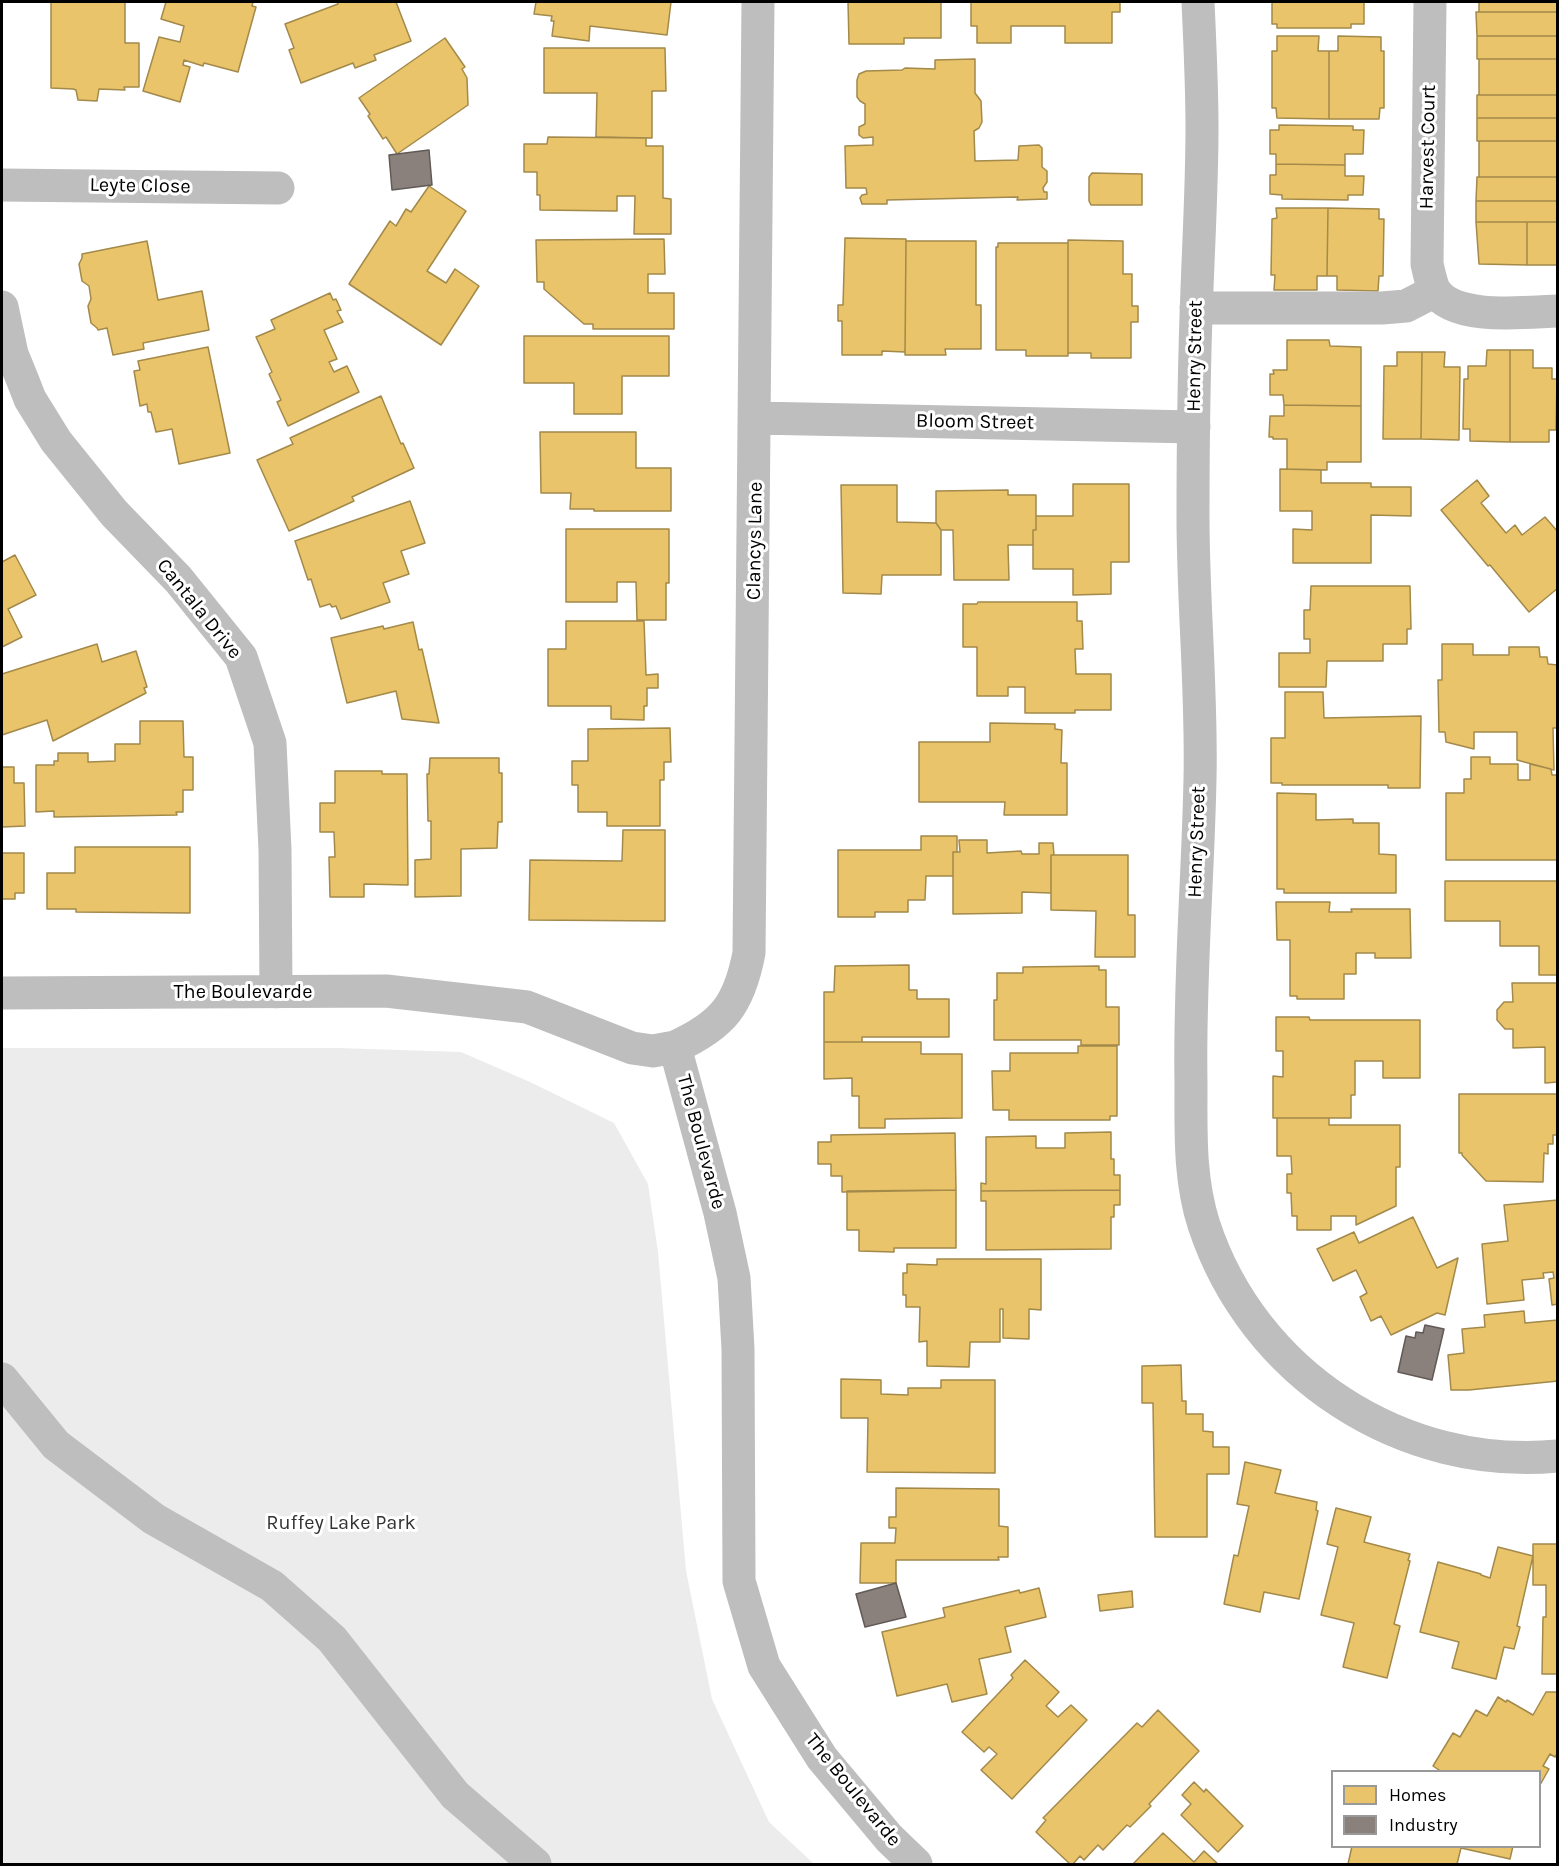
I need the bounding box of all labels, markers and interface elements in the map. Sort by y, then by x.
street label: Harvest Court [1415,84,1441,210]
street label: Leyte Close [89,173,191,199]
street label: Henry Street [1182,300,1208,412]
street label: Bloom Street [916,409,1034,435]
street label: Clancys Lane [742,482,768,600]
street label: Cantala Drive [151,554,247,664]
street label: Henry Street [1183,786,1211,898]
street label: The Boulevarde [174,980,312,1004]
street label: The Boulevarde [671,1072,731,1212]
park label: Ruffey Lake Park [266,1511,416,1535]
street label: The Boulevarde [800,1728,906,1852]
legend [1331,1770,1541,1848]
text: Homes [1389,1784,1446,1806]
text: Industry [1389,1814,1458,1836]

